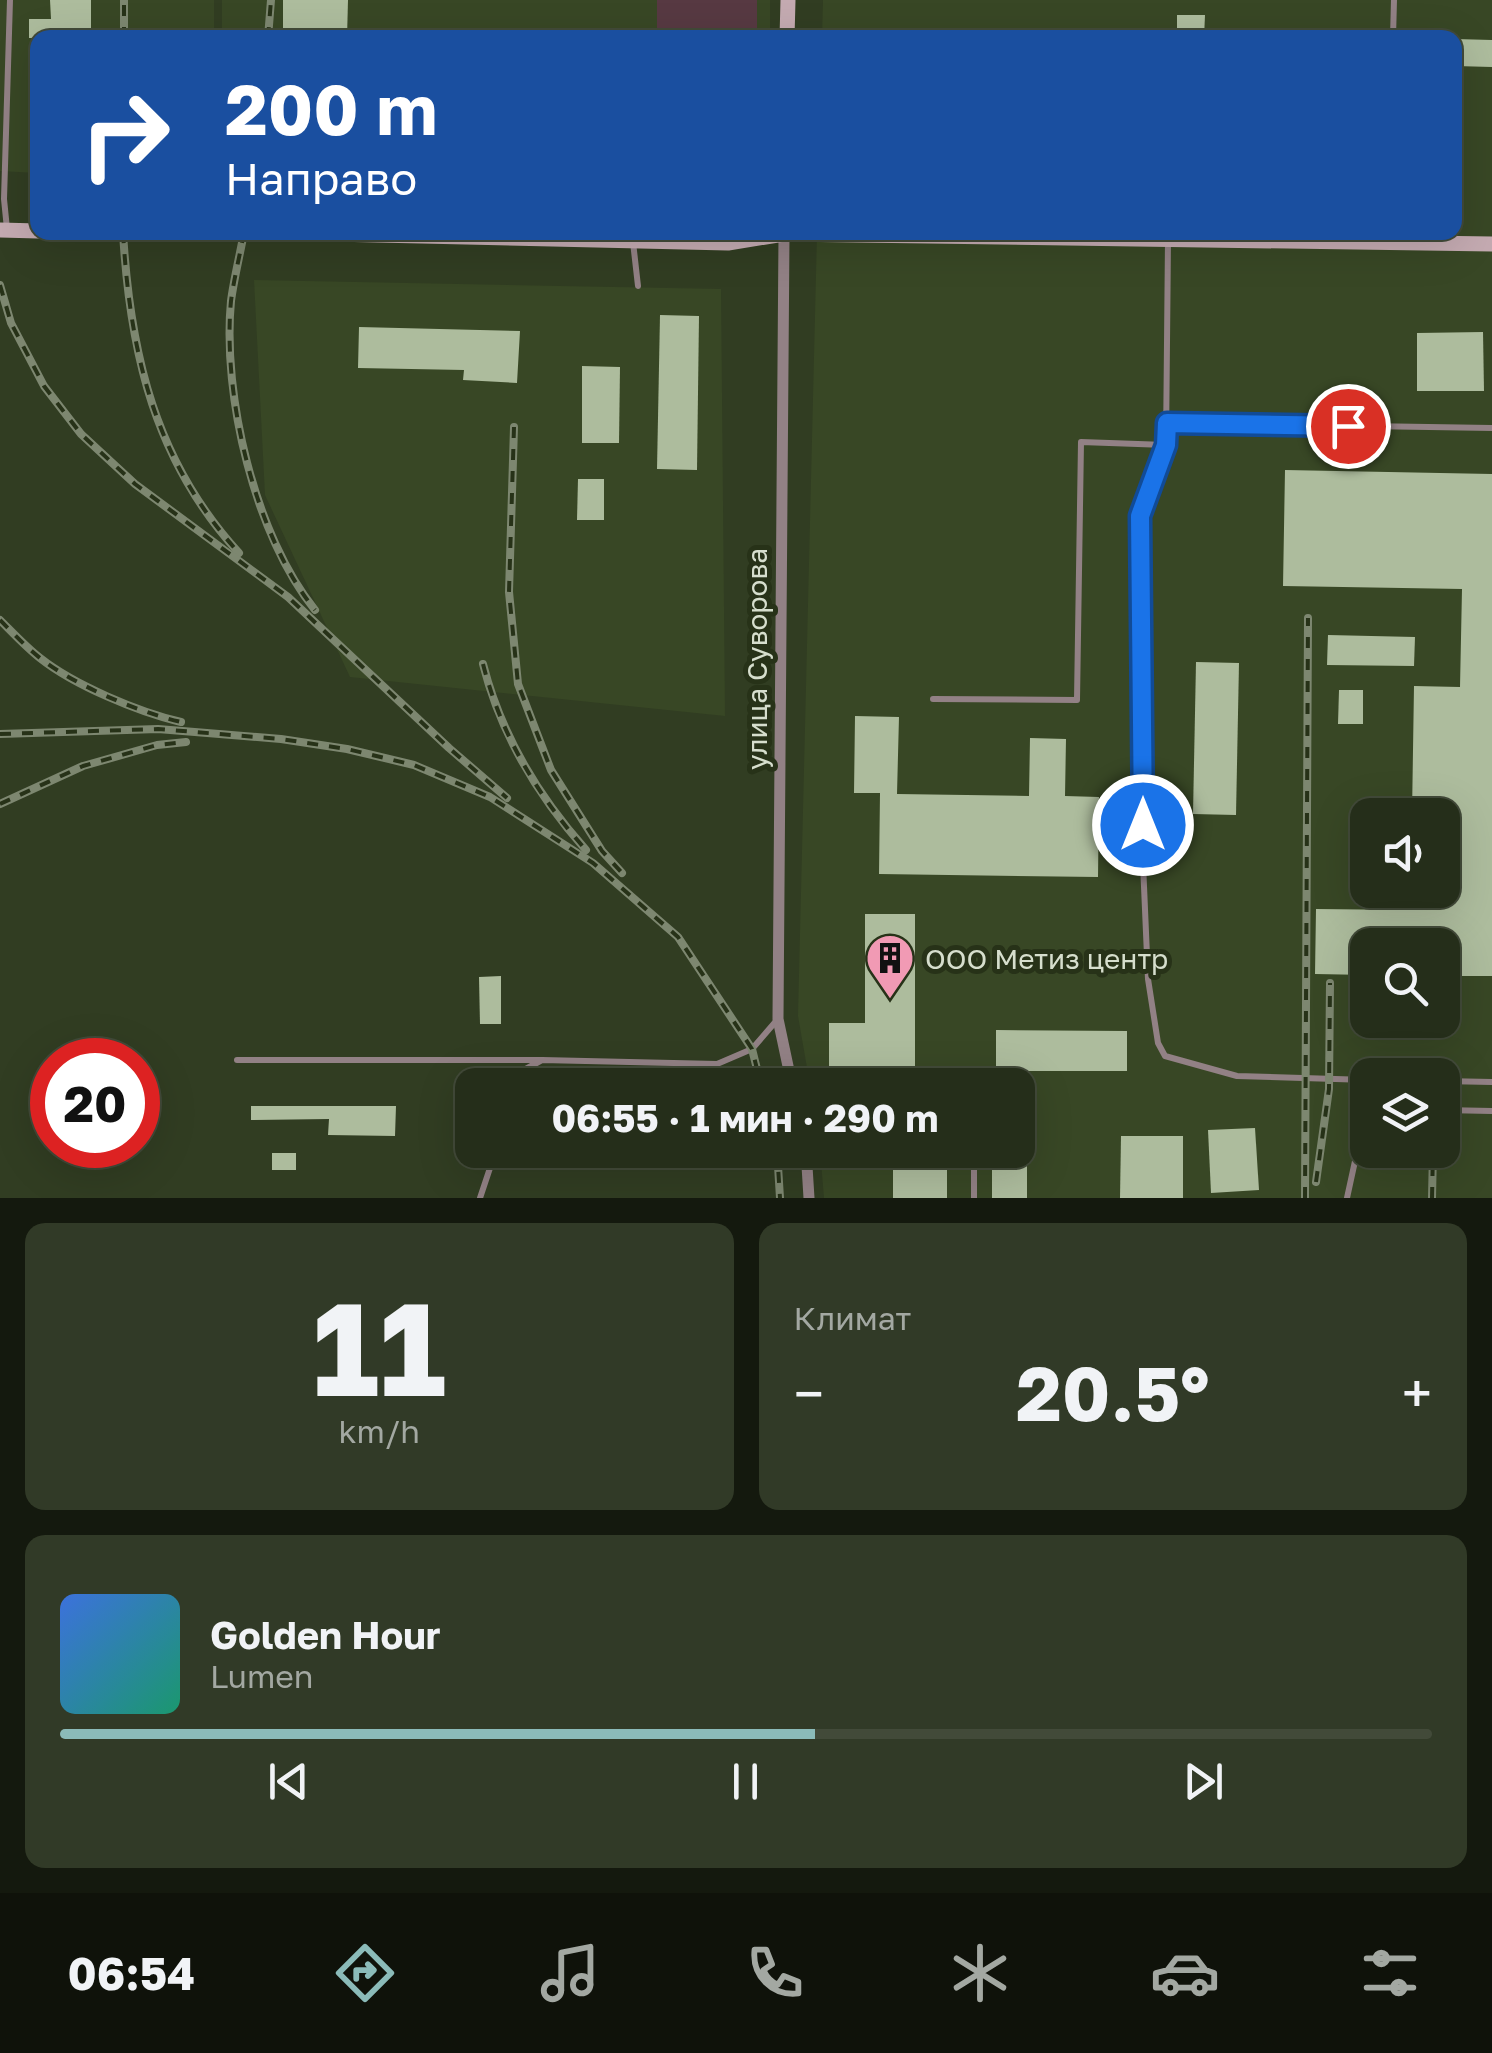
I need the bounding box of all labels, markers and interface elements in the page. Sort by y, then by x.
text: 200 m [225,66,437,150]
icon: right [60,70,190,200]
text: Направо [225,151,417,205]
pin [1306,384,1391,469]
icon: arrive [1321,399,1376,454]
street label: улица Суворова [740,548,773,770]
position arrow [1091,773,1195,877]
map controls [1350,798,1460,1168]
button: sound [1350,798,1460,908]
button: search [1350,928,1460,1038]
building icon: ООО Метиз центр [864,932,916,1000]
place label: ООО Метиз центр [925,942,1168,975]
speed limit sign: 20 [30,1038,160,1168]
button: layers [1350,1058,1460,1168]
text: 06:55 · 1 мин · 290 m [551,1095,939,1140]
text: 11 [312,1269,446,1425]
text: Климат [794,1299,911,1337]
text: 20.5° [1016,1347,1210,1438]
text: − [794,1360,824,1426]
text: + [1402,1360,1432,1426]
text: km/h [339,1412,420,1450]
text: Golden Hour [210,1612,441,1657]
text: Lumen [210,1657,314,1695]
icon: previous [261,1754,316,1809]
icon: pause [718,1754,773,1809]
icon: next [1176,1754,1231,1809]
icon: directions [330,1938,400,2008]
icon: music [535,1938,605,2008]
icon: phone [740,1938,810,2008]
icon: climate [945,1938,1015,2008]
icon: car [1150,1938,1220,2008]
icon: filters [1355,1938,1425,2008]
text: 06:54 [67,1946,195,2000]

